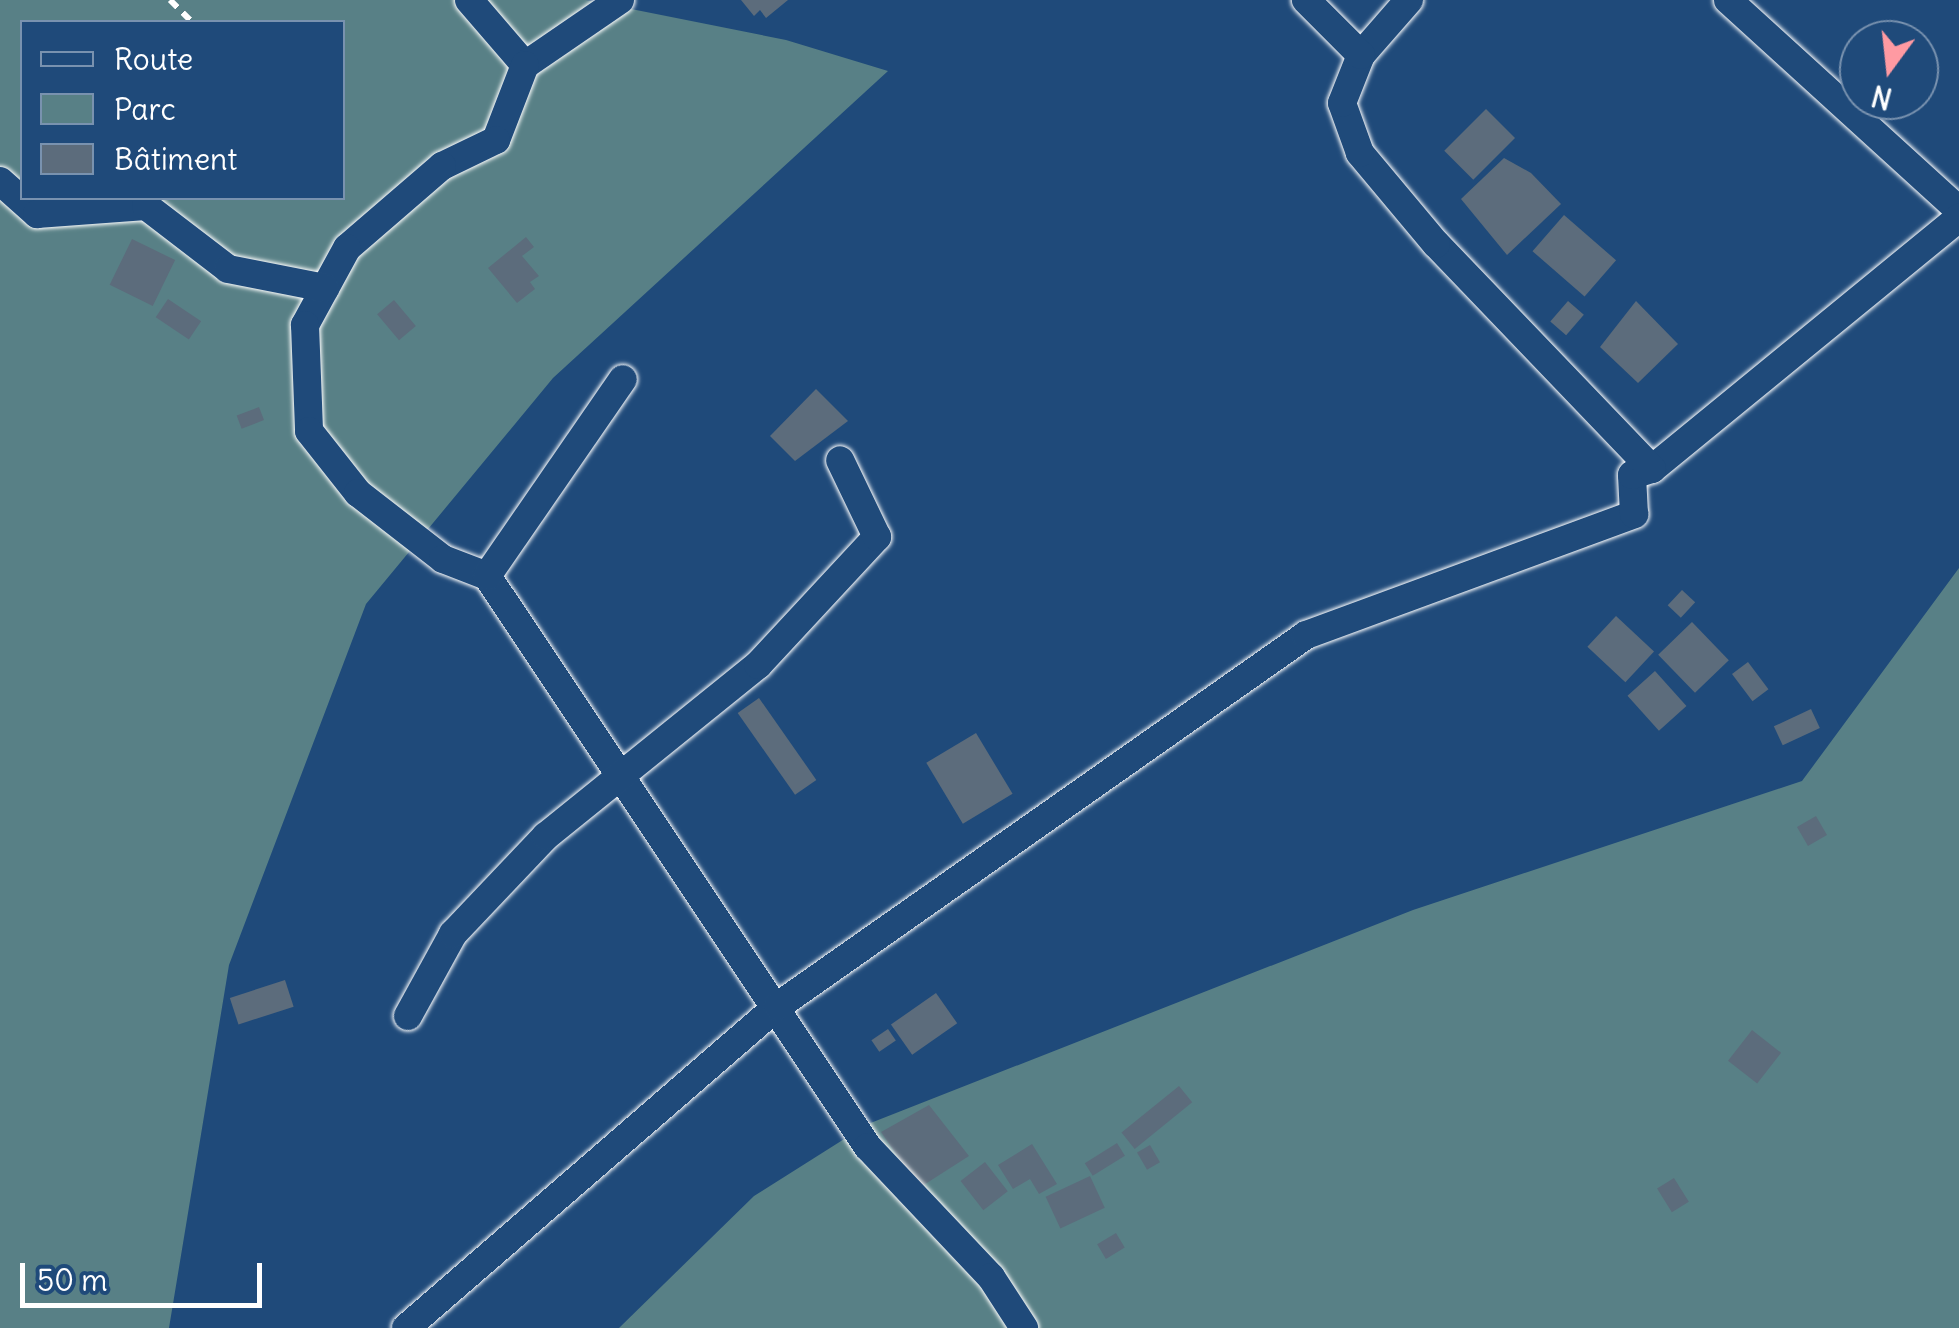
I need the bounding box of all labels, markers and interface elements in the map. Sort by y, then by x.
legend [20,20,345,200]
north arrow [1839,20,1939,120]
text: Route [114,40,193,78]
text: N [1868,77,1896,117]
text: Parc [114,90,176,128]
text: Bâtiment [114,140,237,178]
scale bar [25,1243,268,1305]
text: 50 m [37,1261,107,1299]

